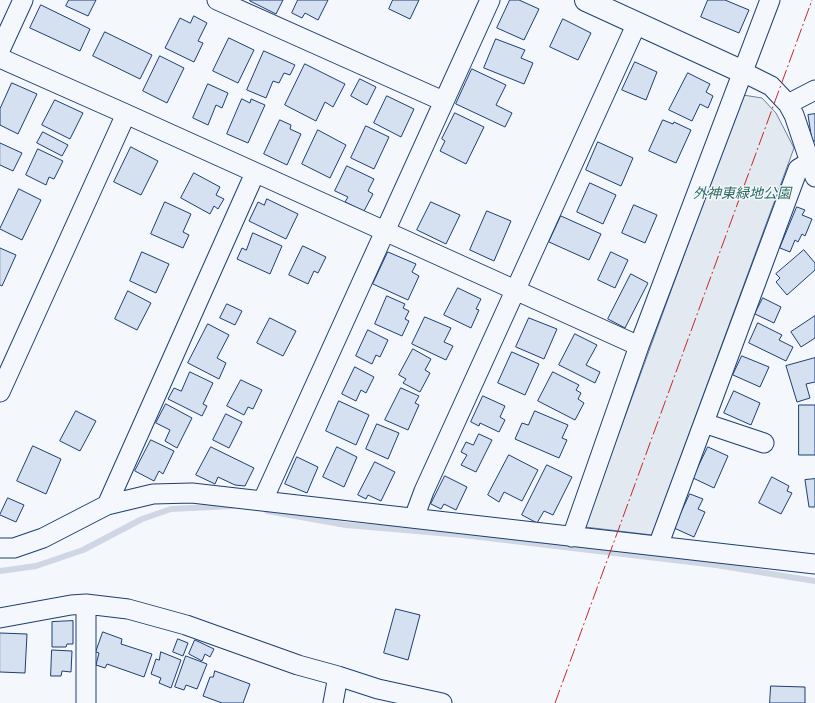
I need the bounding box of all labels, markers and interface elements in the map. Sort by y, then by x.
park label: 外神東緑地公園 [693,186,791,202]

